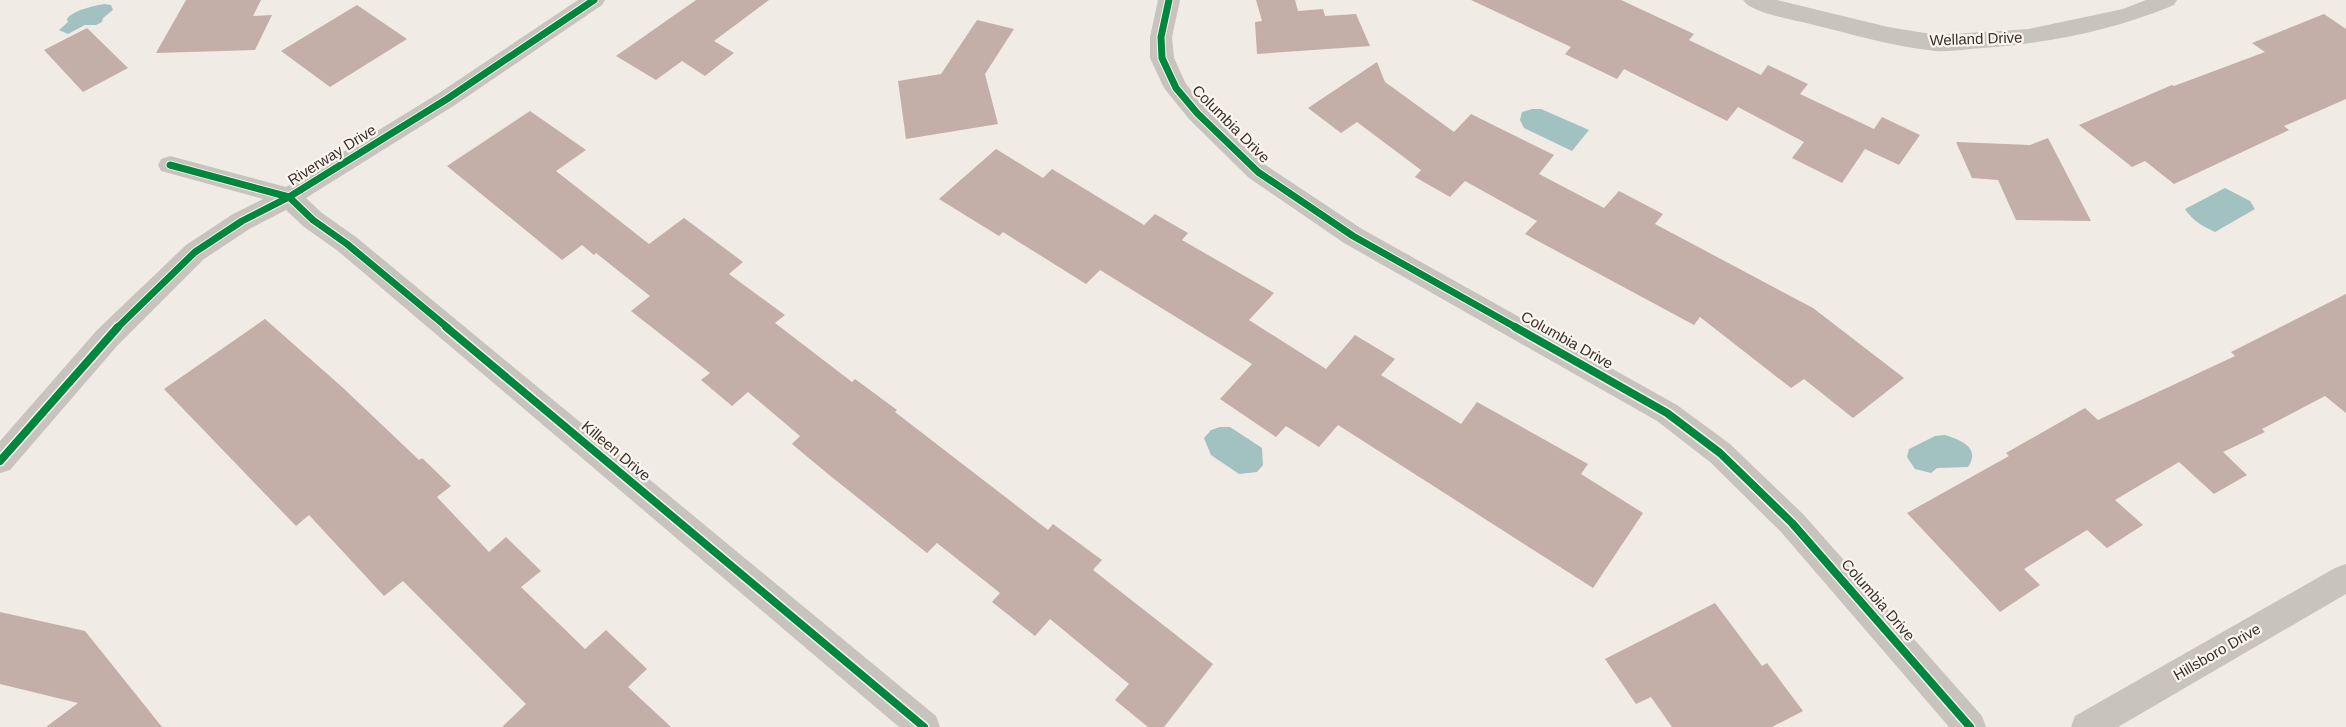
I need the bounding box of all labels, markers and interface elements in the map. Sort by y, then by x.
street label: Welland Drive [1929,28,2023,49]
street label: Columbia Drive [1189,81,1274,166]
street label: Riverway Drive [284,121,379,189]
street label: Columbia Drive [1518,307,1616,372]
street label: Killeen Drive [579,417,654,484]
street label: Columbia Drive [1838,555,1918,644]
street label: Hillsboro Drive [2170,620,2263,683]

